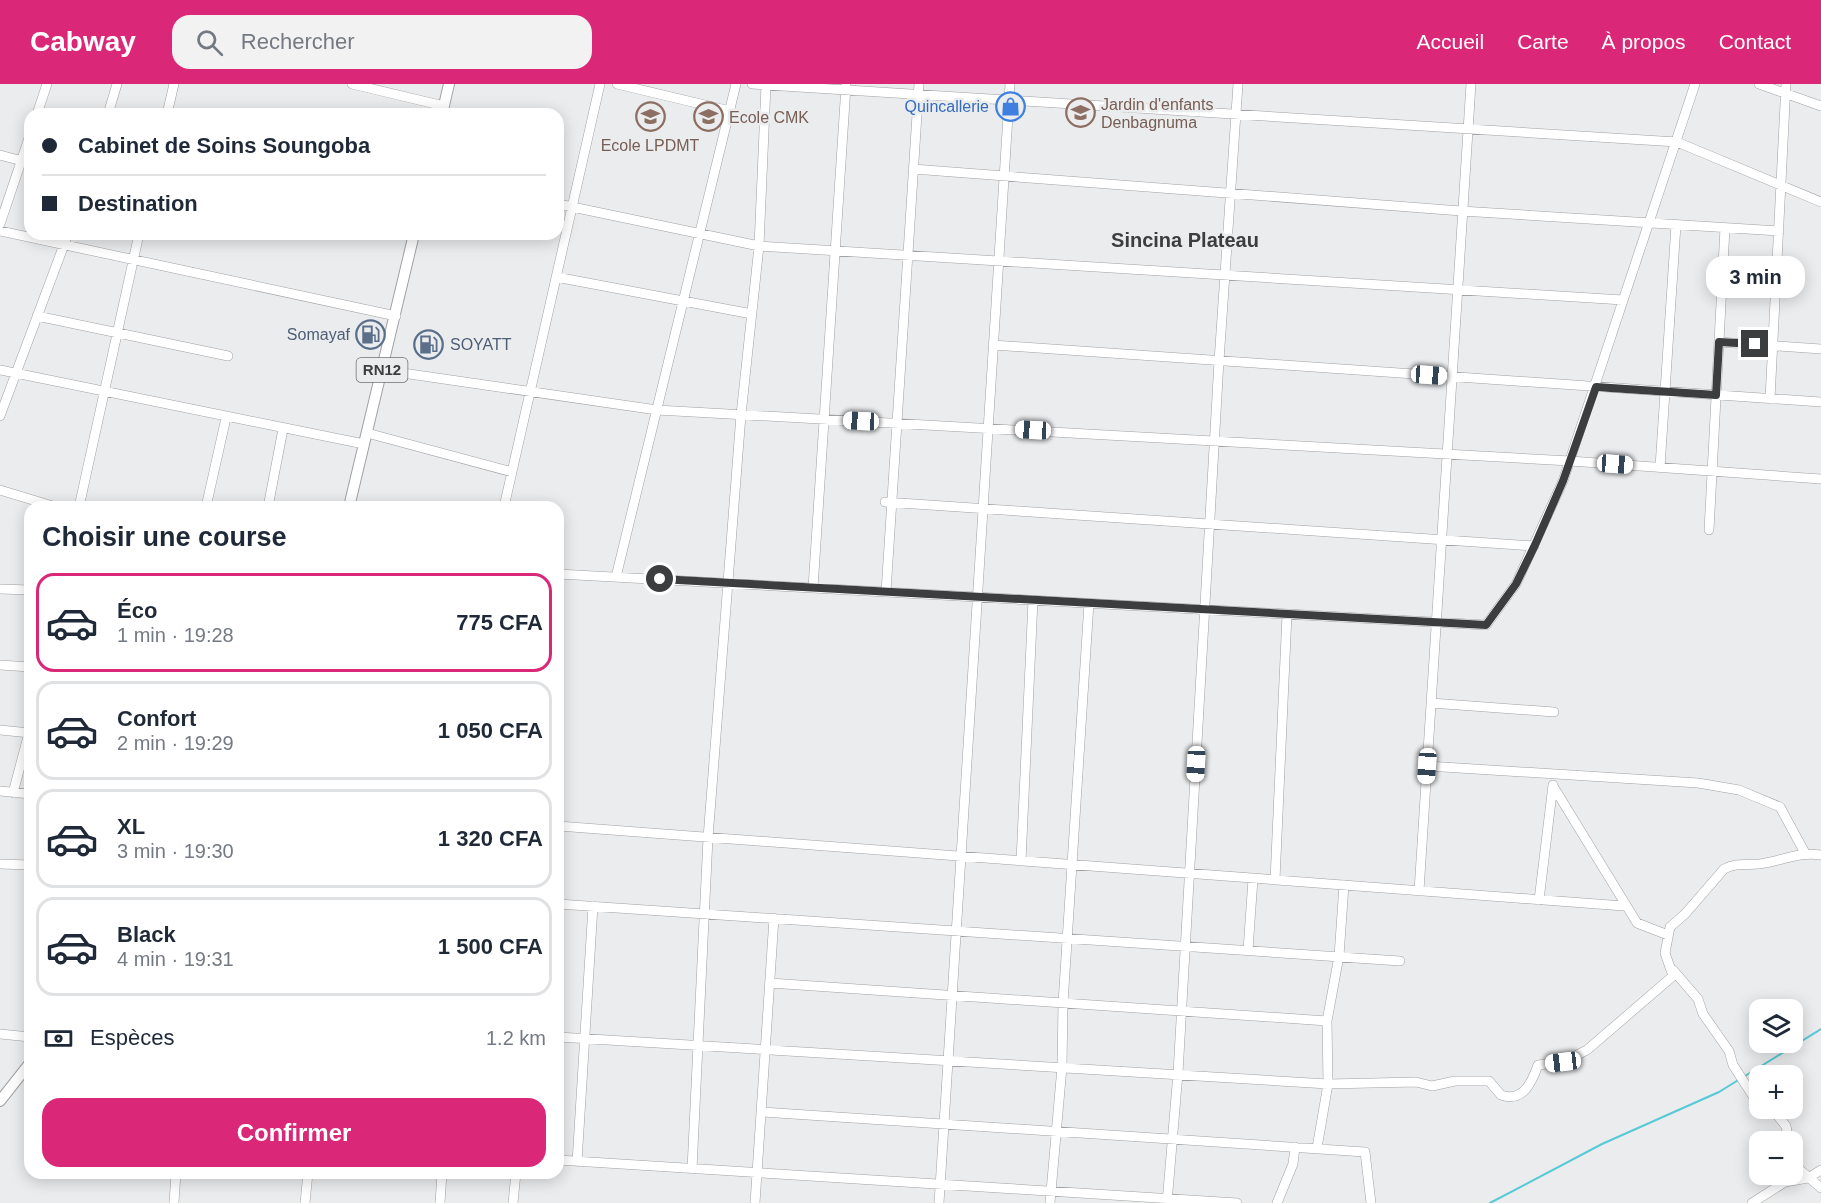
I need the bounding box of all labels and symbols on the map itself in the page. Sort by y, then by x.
shop icon: Quincallerie [994,90,1026,122]
place label: Jardin d'enfants Denbagnuma [1101,96,1213,131]
school or university icon: Jardin d'enfants Denbagnuma [1064,97,1096,129]
place label: Quincallerie [905,98,989,115]
school or university icon: Ecole LPDMT [634,101,666,133]
school or university icon: Ecole CMK [692,101,724,133]
place label: Ecole CMK [729,109,809,126]
place label: Ecole LPDMT [601,137,700,154]
district label: Sincina Plateau [1111,229,1259,251]
callout: 3 min [1706,257,1804,299]
fuel station icon: Somayaf [355,318,387,350]
place label: Somayaf [287,326,351,343]
fuel station icon: SOYATT [413,328,445,360]
route end [1741,330,1768,357]
place label: SOYATT [450,336,512,353]
road number: RN12 [356,358,407,382]
car [1410,365,1448,385]
car [843,411,879,431]
car [1015,420,1051,440]
car [1596,454,1634,474]
route start [646,565,673,592]
car [1186,746,1206,782]
car [1417,747,1437,785]
car [1544,1051,1582,1073]

